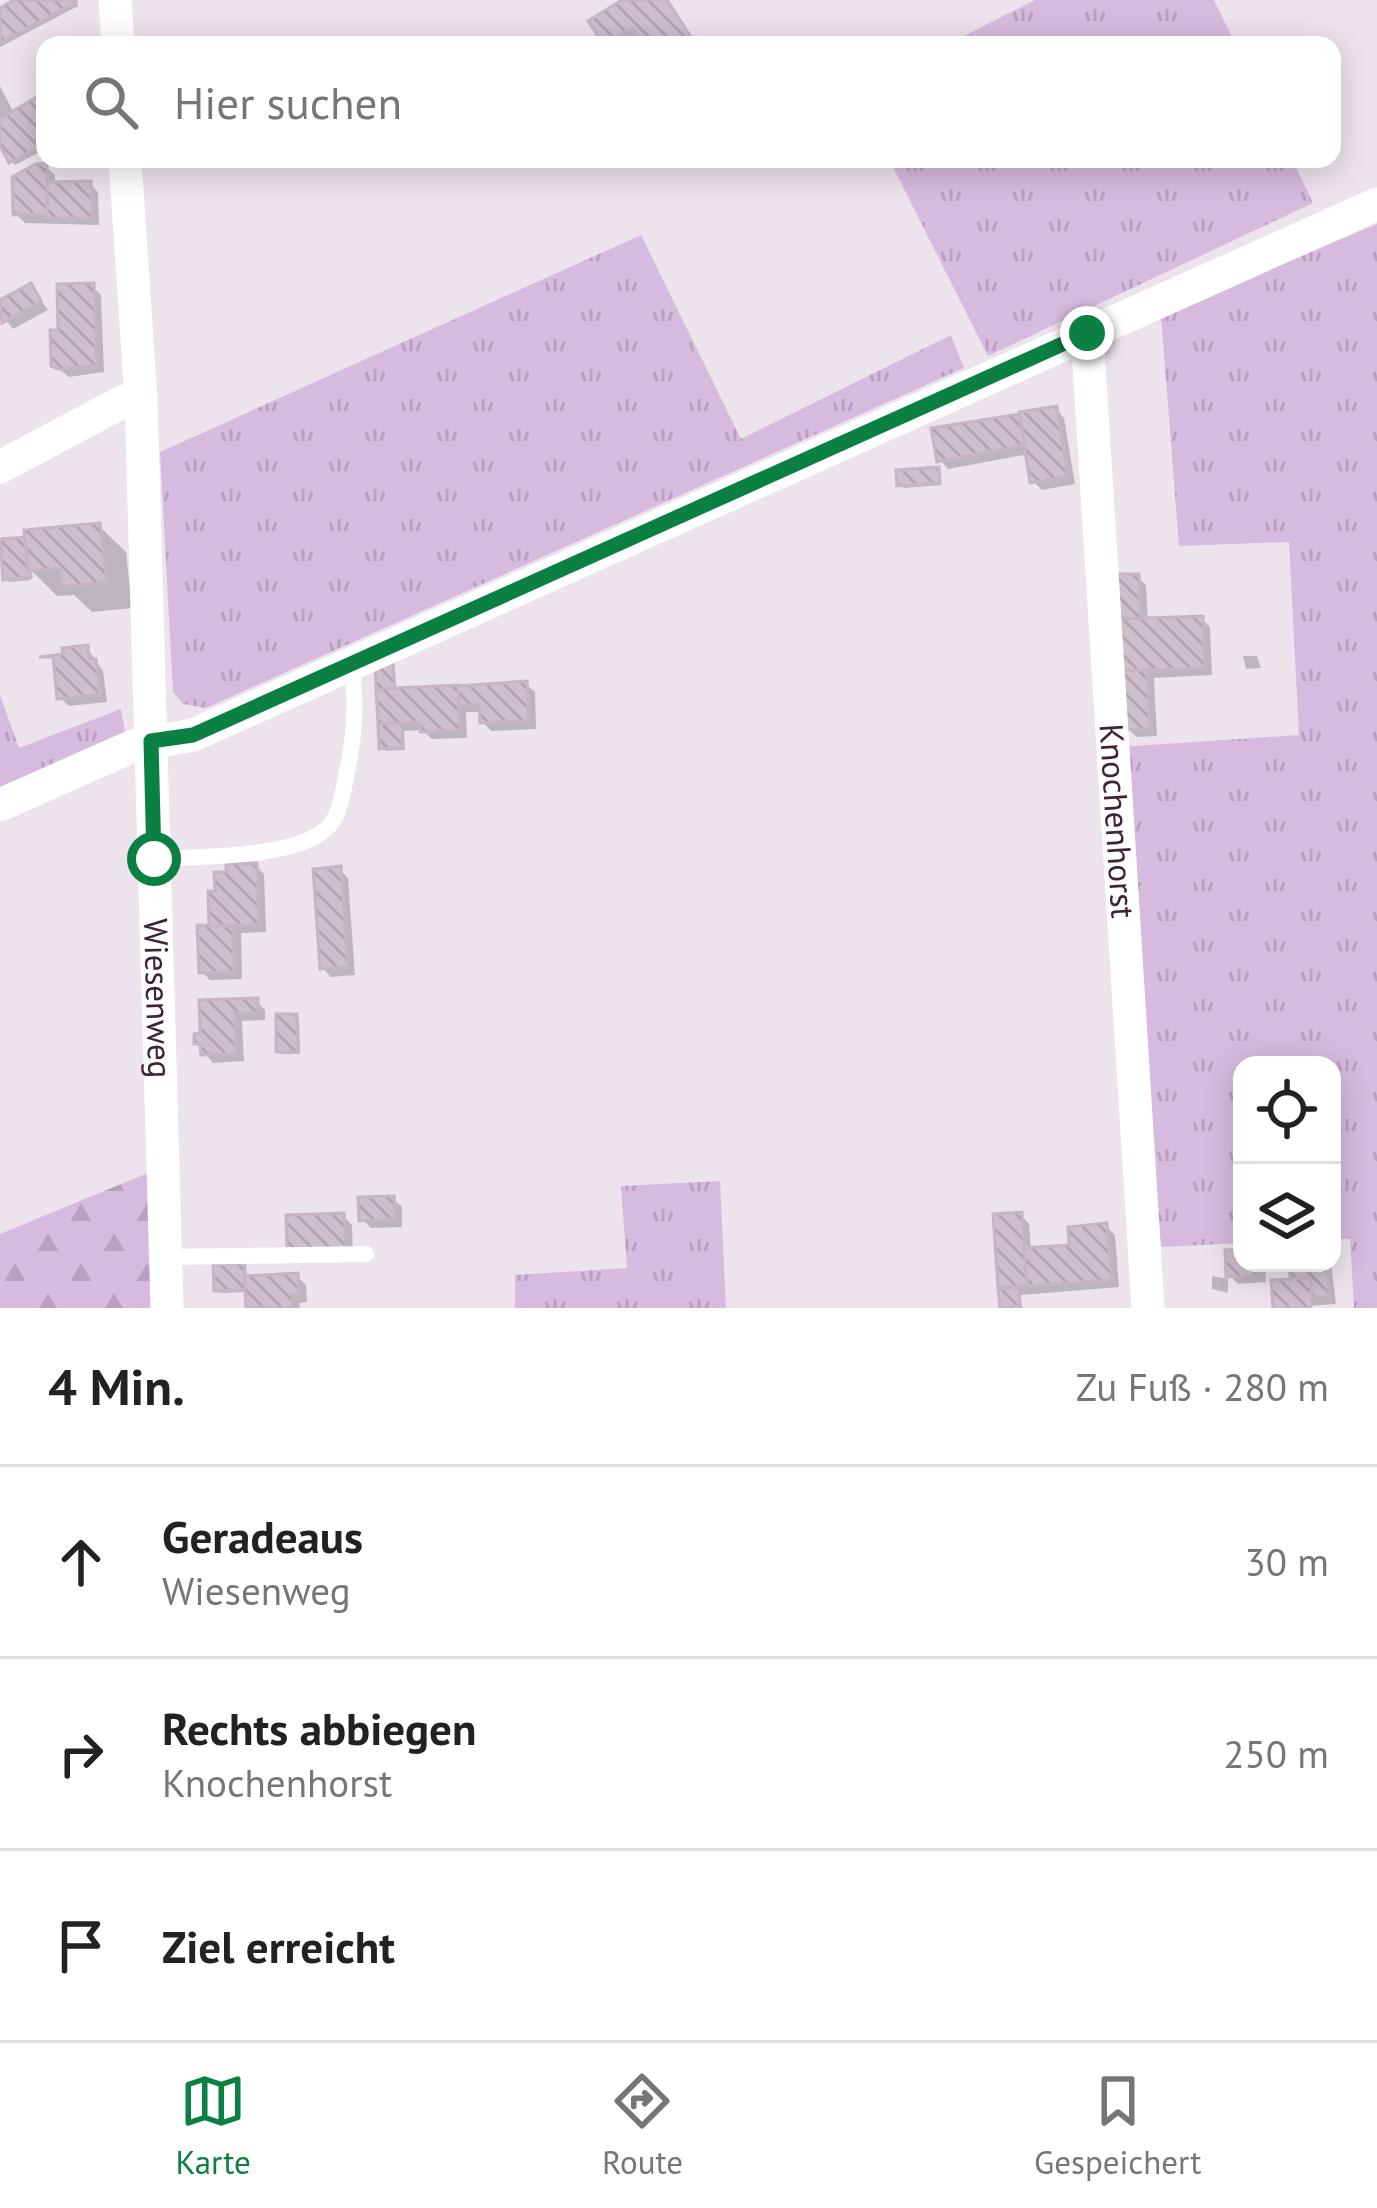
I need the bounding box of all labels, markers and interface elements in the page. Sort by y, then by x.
search box [36,36,1341,168]
icon: search [78,69,144,135]
text: Hier suchen [174,73,402,131]
route end [1060,306,1114,360]
street label: Knochenhorst [1090,722,1146,920]
route start [127,832,181,886]
street label: Wiesenweg [135,918,182,1079]
map controls [1233,1056,1341,1272]
button: locate [1233,1056,1341,1164]
button: layers [1233,1164,1341,1272]
text: 4 Min. [48,1353,185,1419]
text: Zu Fuß · 280 m [1076,1361,1329,1412]
text: Geradeaus [162,1507,363,1565]
icon: ahead [48,1529,114,1595]
text: 30 m [1244,1536,1329,1587]
text: Wiesenweg [162,1565,351,1616]
text: Rechts abbiegen [162,1699,476,1757]
icon: right [48,1721,114,1787]
text: 250 m [1223,1728,1329,1779]
text: Knochenhorst [162,1757,392,1808]
icon: arrive [48,1913,114,1979]
text: Ziel erreicht [162,1917,395,1975]
tab: Karte [176,2068,251,2183]
tab: Route [602,2068,683,2183]
tab: Gespeichert [1034,2068,1201,2183]

